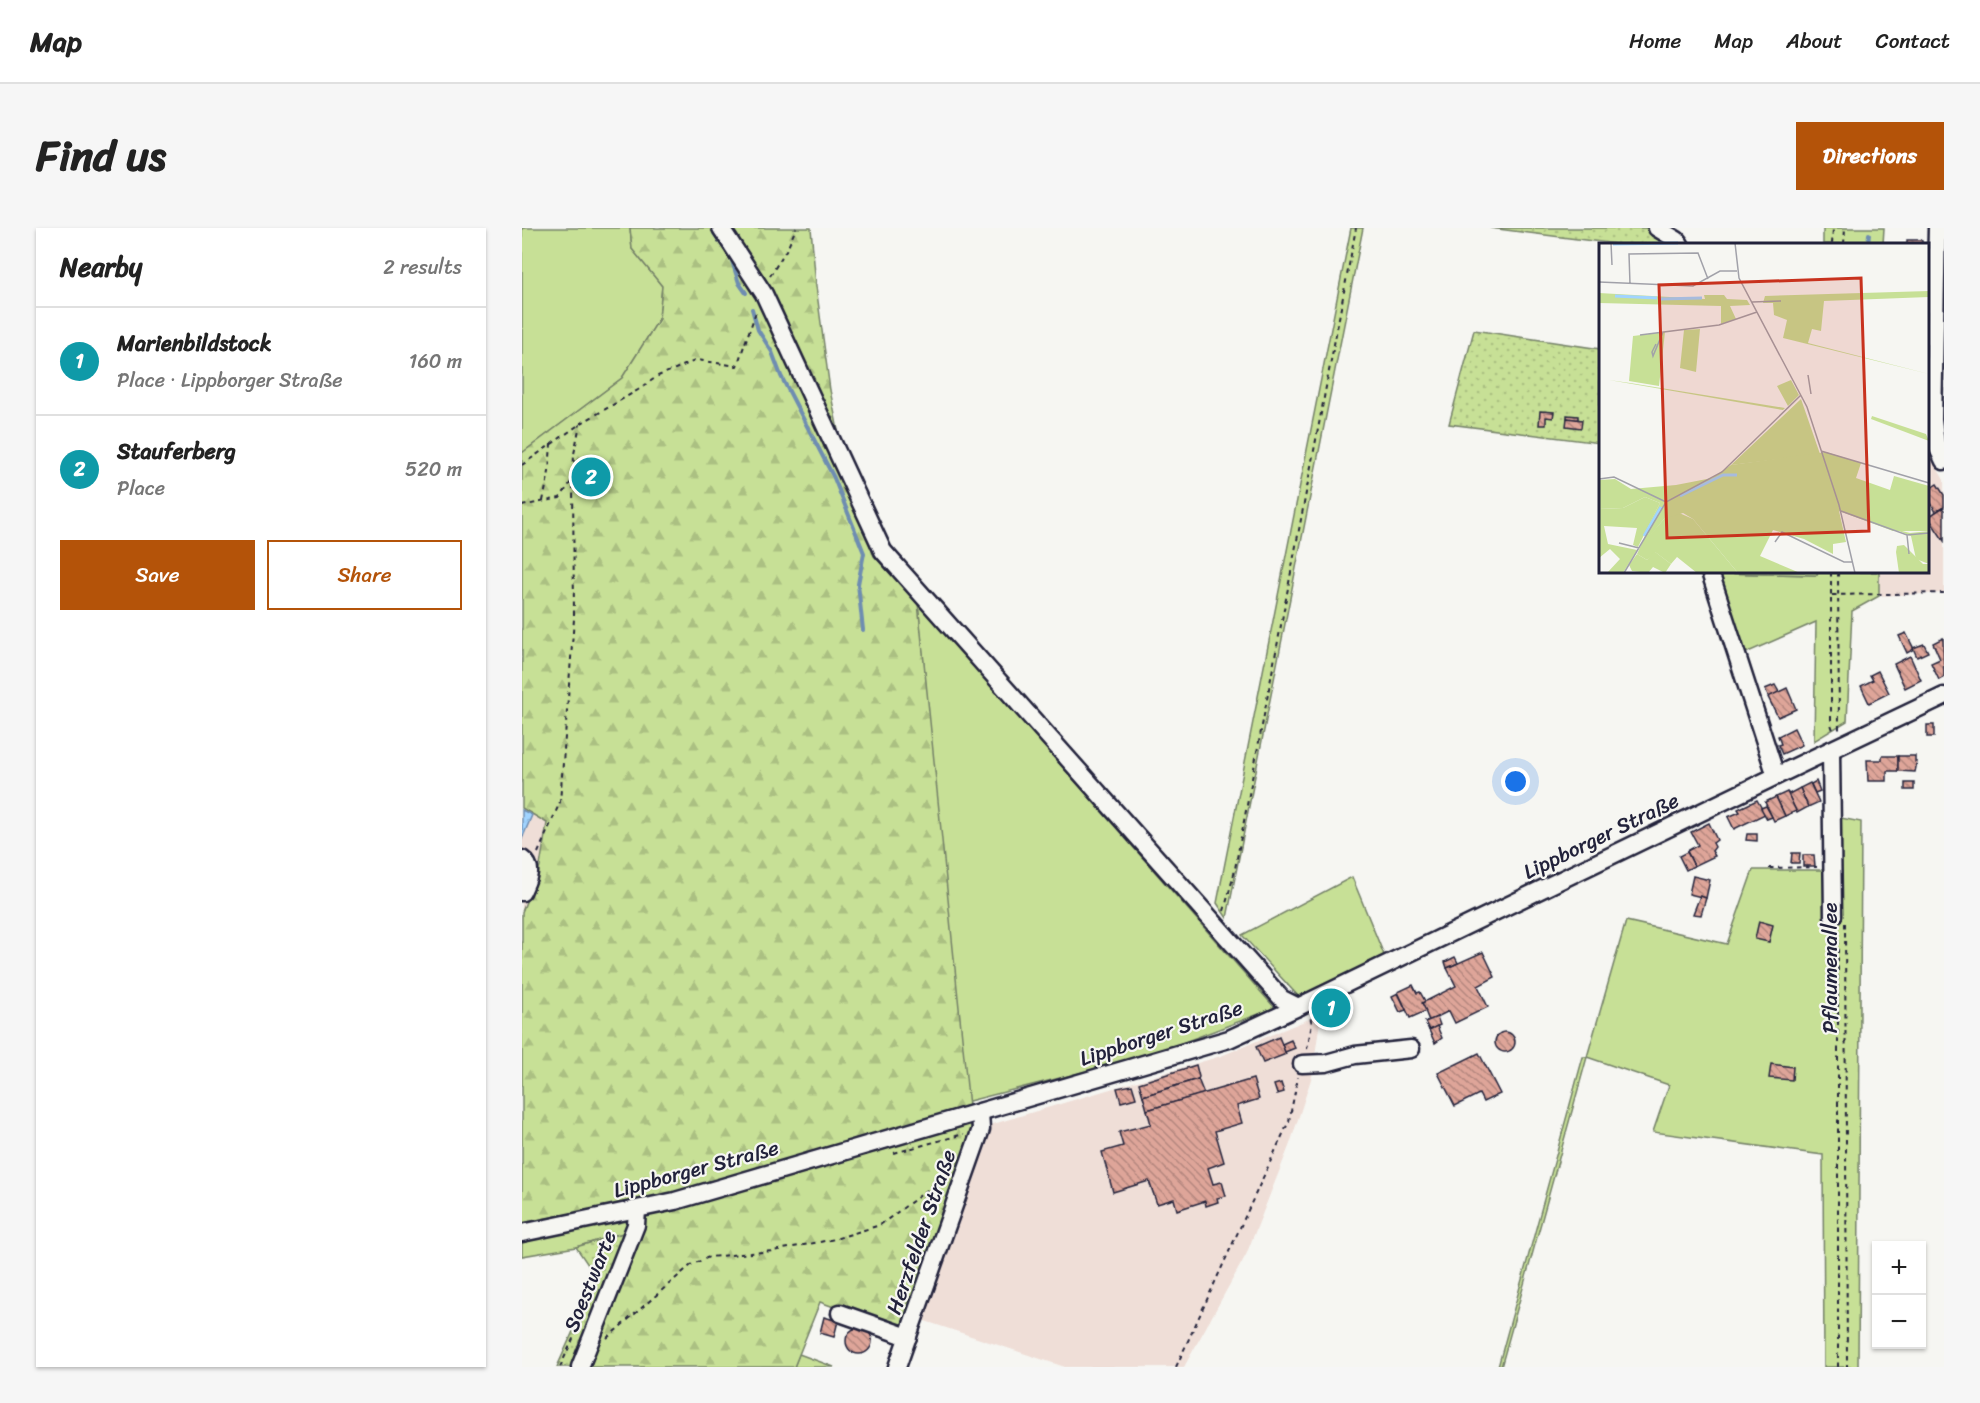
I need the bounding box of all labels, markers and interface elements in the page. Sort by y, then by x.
text: Map [30,17,82,66]
text: Home [1629,22,1681,60]
text: Map [1714,22,1753,60]
text: About [1786,22,1843,60]
text: Contact [1876,22,1950,60]
text: Find us [36,119,166,193]
button: Directions [1796,122,1944,190]
inset map [1599,243,1929,573]
text: Nearby [60,244,142,290]
text: 2 results [383,250,462,285]
text: Marienbildstock [117,324,272,363]
text: 1 [75,344,84,379]
text: 160 m [409,344,462,379]
text: Place · Lippborger Straße [117,363,343,398]
text: Stauferberg [117,432,236,471]
text: 2 [74,452,85,487]
text: 520 m [405,452,462,487]
pin: 2 [572,454,610,500]
text: Place [117,471,165,506]
button: Save [60,540,255,610]
button: Share [267,540,462,610]
your location [1501,767,1530,796]
street label: Lippborger Straße [1516,782,1686,890]
street label: Pflaumenallee [1811,903,1849,1033]
pin: 1 [1312,986,1350,1030]
street label: Lippborger Straße [1074,989,1248,1077]
street label: Lippborger Straße [609,1129,783,1209]
street label: Herzfelder Straße [875,1144,967,1320]
street label: Soestwarte [552,1224,628,1338]
map controls [1872,1241,1926,1349]
button: + [1872,1241,1926,1295]
button: − [1872,1295,1926,1349]

